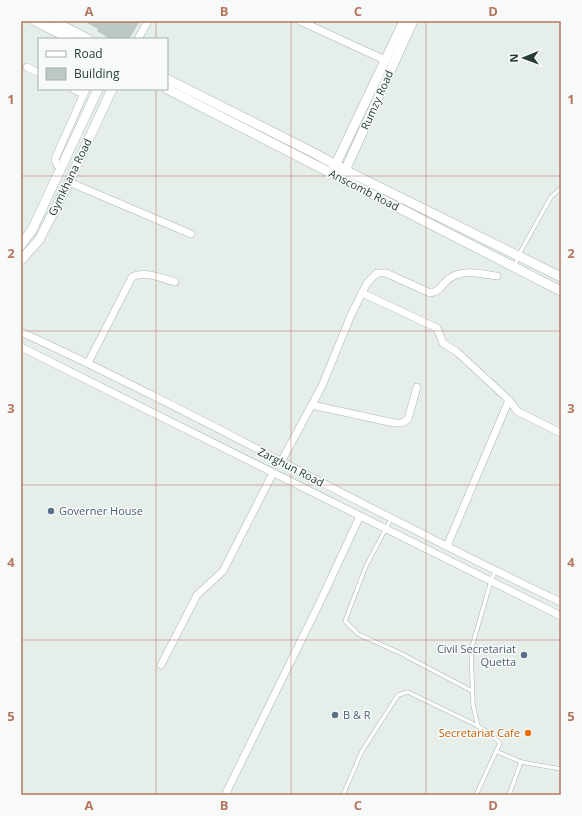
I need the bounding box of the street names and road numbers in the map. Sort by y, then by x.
street label: Rumzy Road [357,68,396,132]
street label: Gymkhana Road [44,136,95,218]
street label: Anscomb Road [327,165,402,214]
street label: Zarghun Road [256,443,327,490]

